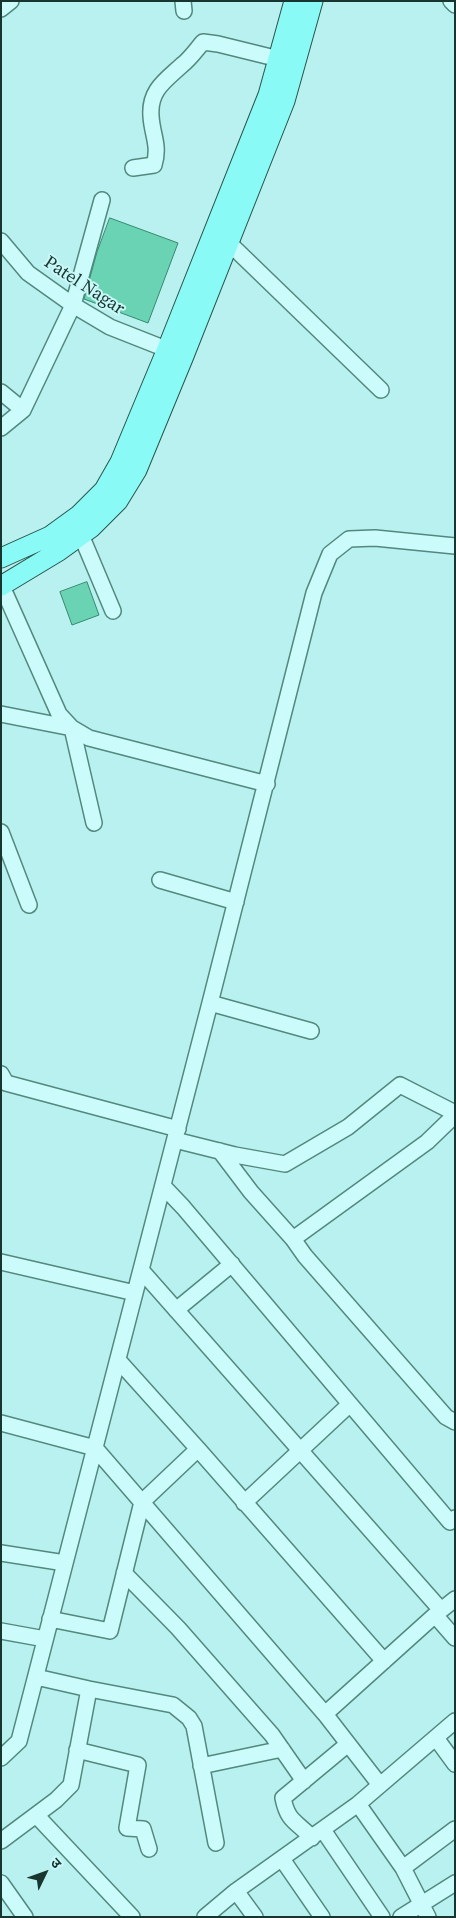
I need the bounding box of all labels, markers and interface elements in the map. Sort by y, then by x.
street label: Patel Nagar [40,252,128,320]
north arrow [20,1848,70,1898]
text: उ [46,1853,66,1873]

